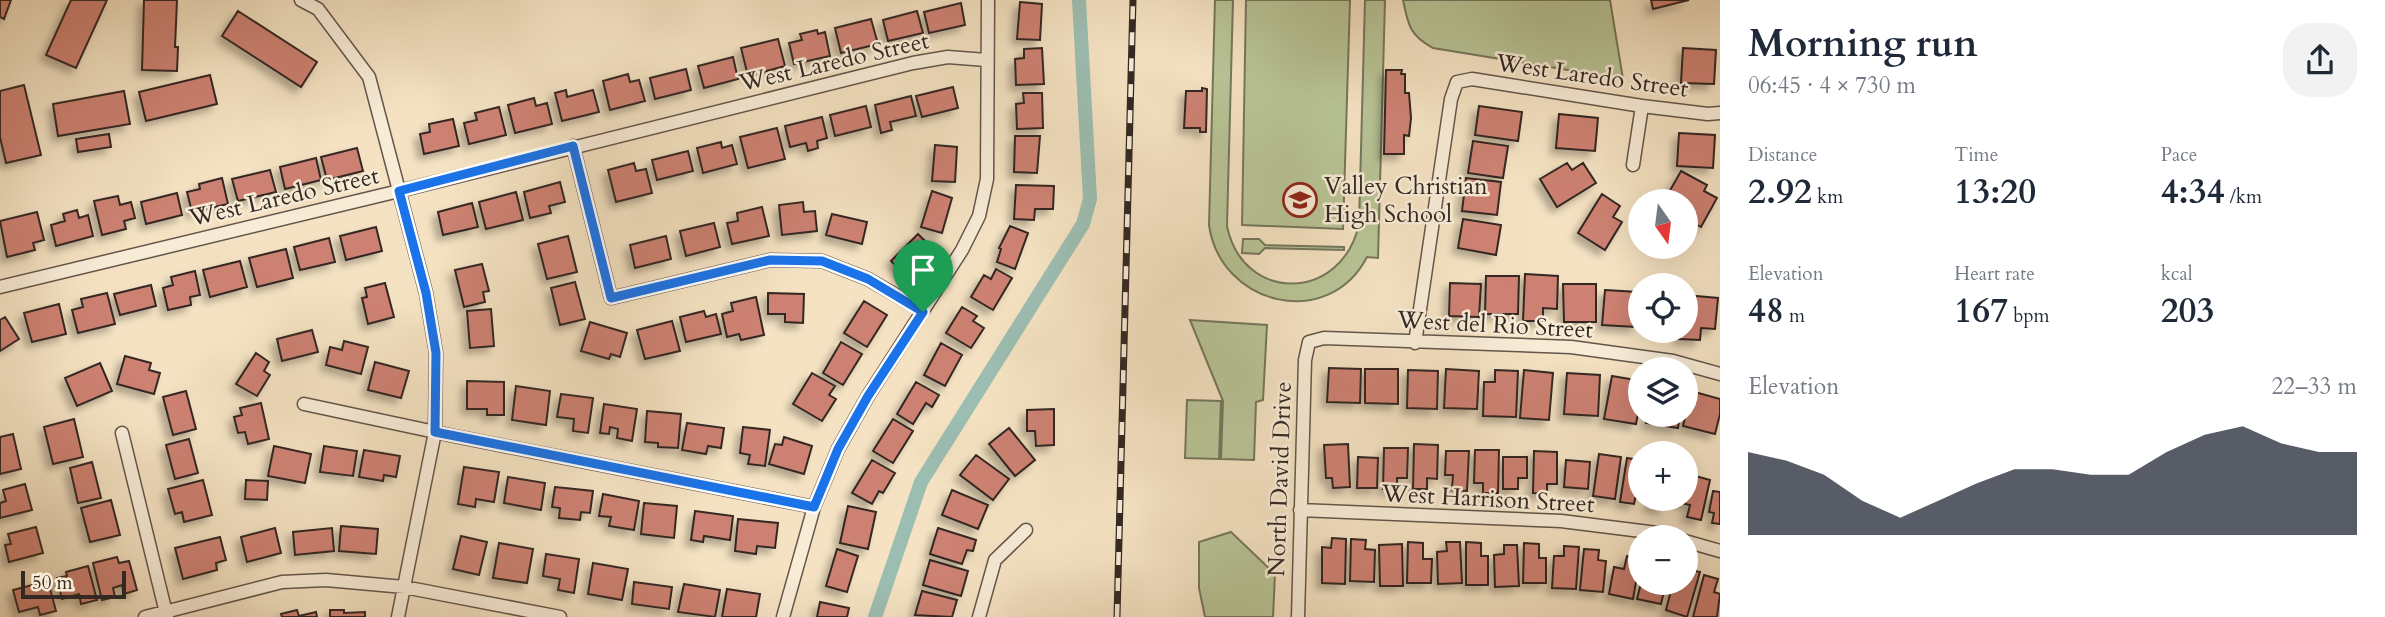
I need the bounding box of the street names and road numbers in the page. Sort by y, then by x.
street label: West Laredo Street [735,24,933,100]
street label: West Laredo Street [1493,46,1691,106]
street label: West Laredo Street [185,159,383,235]
street label: West del Rio Street [1395,303,1594,347]
street label: North David Drive [1260,381,1300,577]
street label: West Harrison Street [1380,477,1596,521]

